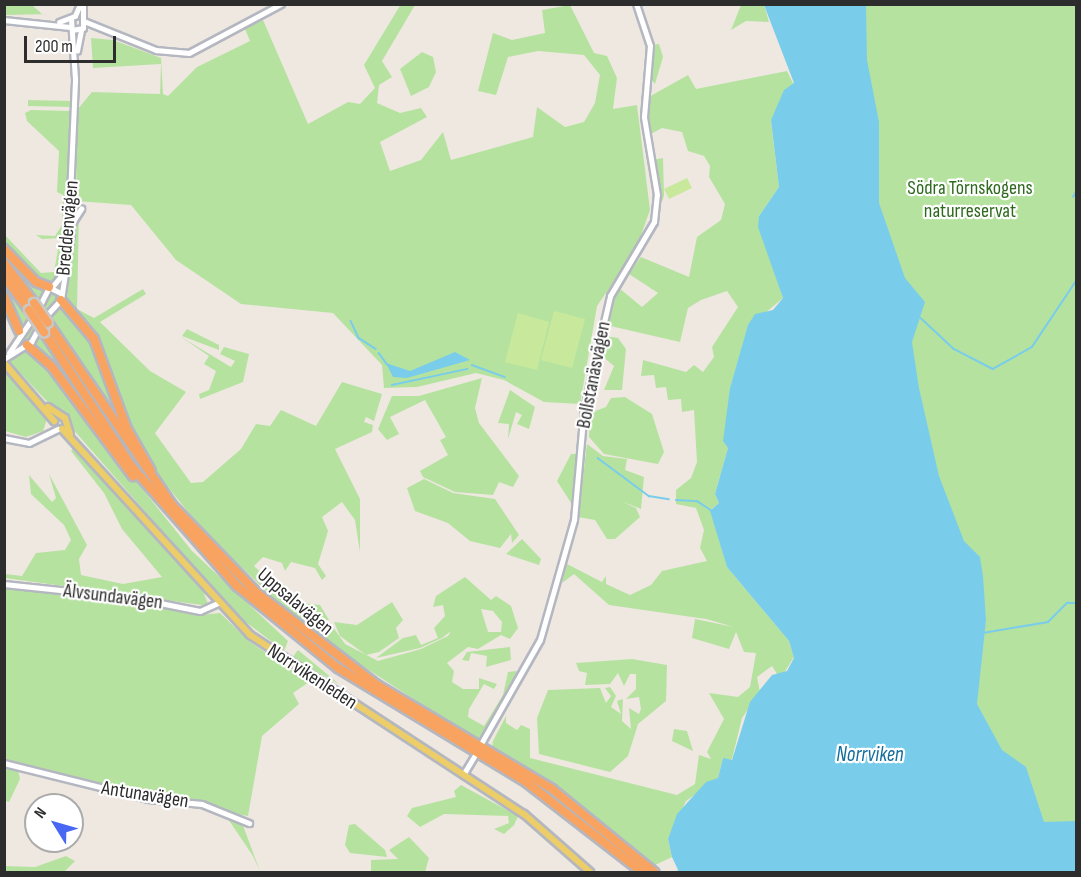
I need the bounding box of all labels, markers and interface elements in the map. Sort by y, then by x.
scale bar [27,24,118,62]
text: 200 m [35,36,73,57]
park label: Södra Törnskogens naturreservat [907,176,1033,223]
street label: Breddenvägen [52,180,84,276]
street label: Bollstanäsvägen [572,319,616,431]
street label: Uppsalavägen [252,563,338,641]
street label: Älvsundavägen [62,579,164,615]
street label: Norrvikenleden [263,639,361,715]
water label: Norrviken [836,742,904,768]
street label: Antunavägen [100,776,190,814]
north arrow [24,793,84,853]
text: N [31,804,51,822]

